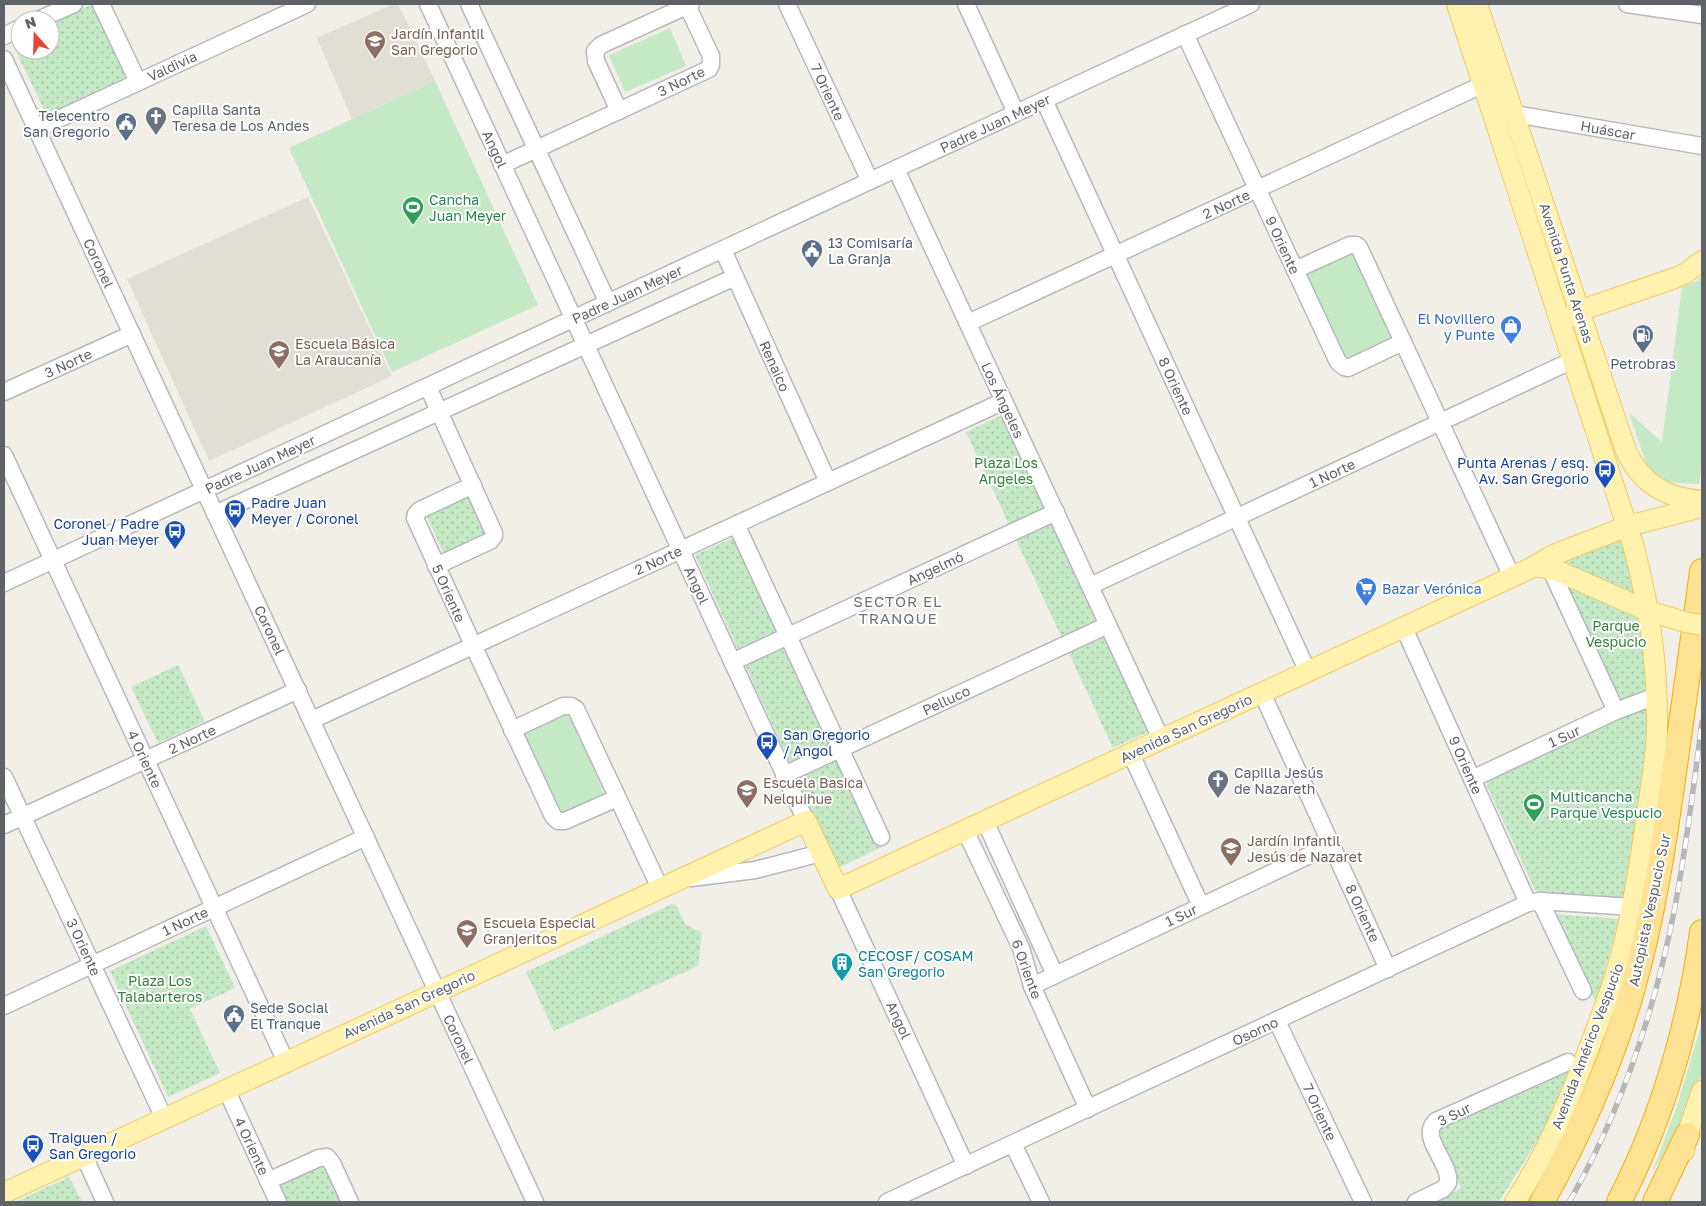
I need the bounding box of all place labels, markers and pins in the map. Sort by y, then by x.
place label: Jardín Infantil San Gregorio [391,25,485,58]
school or university icon: Jardín Infantil San Gregorio [363,29,387,60]
place label: Capilla Santa Teresa de Los Andes [172,101,309,134]
church icon: Capilla Santa Teresa de Los Andes [144,105,168,136]
place label: Telecentro San Gregorio [23,107,110,140]
public building icon: Telecentro San Gregorio [114,111,138,142]
place label: Cancha Juan Meyer [429,191,507,224]
sports icon: Cancha Juan Meyer [401,195,425,226]
place label: 13 Comisaría La Granja [828,234,913,267]
public building icon: 13 Comisaría La Granja [800,238,824,269]
place label: El Novillero y Punte [1417,310,1495,343]
shop icon: El Novillero y Punte [1499,314,1523,345]
fuel station icon: Petrobras [1631,323,1655,354]
place label: Escuela Básica La Araucanía [295,335,395,368]
school or university icon: Escuela Básica La Araucanía [267,339,291,370]
place label: Petrobras [1610,355,1676,372]
place label: Punta Arenas / esq. Av. San Gregorio [1457,454,1589,487]
bus stop icon: Punta Arenas / esq. Av. San Gregorio [1593,458,1617,489]
place label: Padre Juan Meyer / Coronel [251,494,359,527]
bus stop icon: Padre Juan Meyer / Coronel [223,498,247,529]
place label: Coronel / Padre Juan Meyer [53,515,160,548]
bus stop icon: Coronel / Padre Juan Meyer [163,519,187,550]
supermarket icon: Bazar Verónica [1354,576,1378,607]
place label: Bazar Verónica [1382,580,1482,597]
place label: San Gregorio / Angol [783,726,870,759]
bus stop icon: San Gregorio / Angol [755,730,779,761]
place label: Capilla Jesús de Nazareth [1234,764,1323,797]
church icon: Capilla Jesús de Nazareth [1206,768,1230,799]
place label: Escuela Basica Nelquihue [763,774,863,807]
school or university icon: Escuela Basica Nelquihue [735,778,759,809]
place label: Multicancha Parque Vespucio [1550,788,1662,821]
sports icon: Multicancha Parque Vespucio [1522,792,1546,823]
place label: Jardín Infantil Jesús de Nazaret [1247,832,1363,865]
school or university icon: Jardín Infantil Jesús de Nazaret [1219,836,1243,867]
place label: Escuela Especial Granjeritos [483,914,596,947]
school or university icon: Escuela Especial Granjeritos [455,918,479,949]
place label: CECOSF/ COSAM San Gregorio [858,947,974,980]
building icon: CECOSF/ COSAM San Gregorio [830,951,854,982]
place label: Sede Social El Tranque [250,999,328,1032]
public building icon: Sede Social El Tranque [222,1003,246,1034]
place label: Traiguen / San Gregorio [49,1129,136,1162]
bus stop icon: Traiguen / San Gregorio [21,1133,45,1164]

